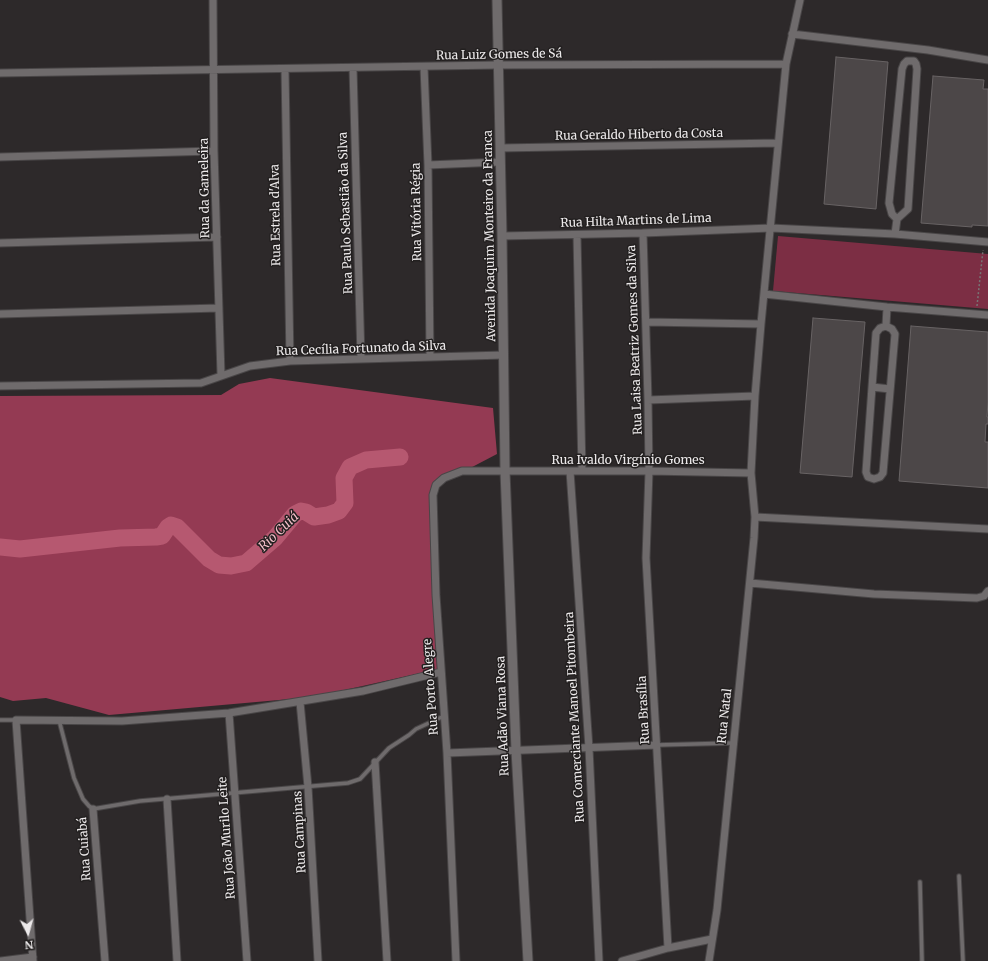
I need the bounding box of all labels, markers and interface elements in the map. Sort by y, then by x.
street label: Rua Luiz Gomes de Sá [436,47,562,63]
street label: Rua Geraldo Hiberto da Costa [555,126,723,144]
street label: Avenida Joaquim Monteiro da Franca [481,130,499,342]
street label: Rua Paulo Sebastião da Silva [336,132,356,294]
street label: Rua da Gameleira [197,138,213,238]
street label: Rua Vitória Régia [409,162,425,262]
street label: Rua Estrela d'Alva [268,164,284,266]
street label: Rua Hilta Martins de Lima [560,211,712,231]
street label: Rua Laisa Beatriz Gomes da Silva [624,245,646,435]
street label: Rua Cecília Fortunato da Silva [276,339,446,359]
street label: Rua Ivaldo Virgínio Gomes [551,454,705,468]
water label: Rio Cuiá [256,509,302,555]
street label: Rua Comerciante Manoel Pitombeira [562,611,588,823]
street label: Rua Porto Alegre [420,638,442,736]
street label: Rua Adão Viana Rosa [494,656,512,776]
street label: Rua Brasília [635,675,653,745]
street label: Rua Natal [715,688,735,744]
street label: Rua João Murilo Leite [216,776,238,900]
street label: Rua Campinas [291,790,309,874]
street label: Rua Cuiabá [76,817,94,881]
north arrow [8,913,48,953]
text: N [24,938,34,952]

